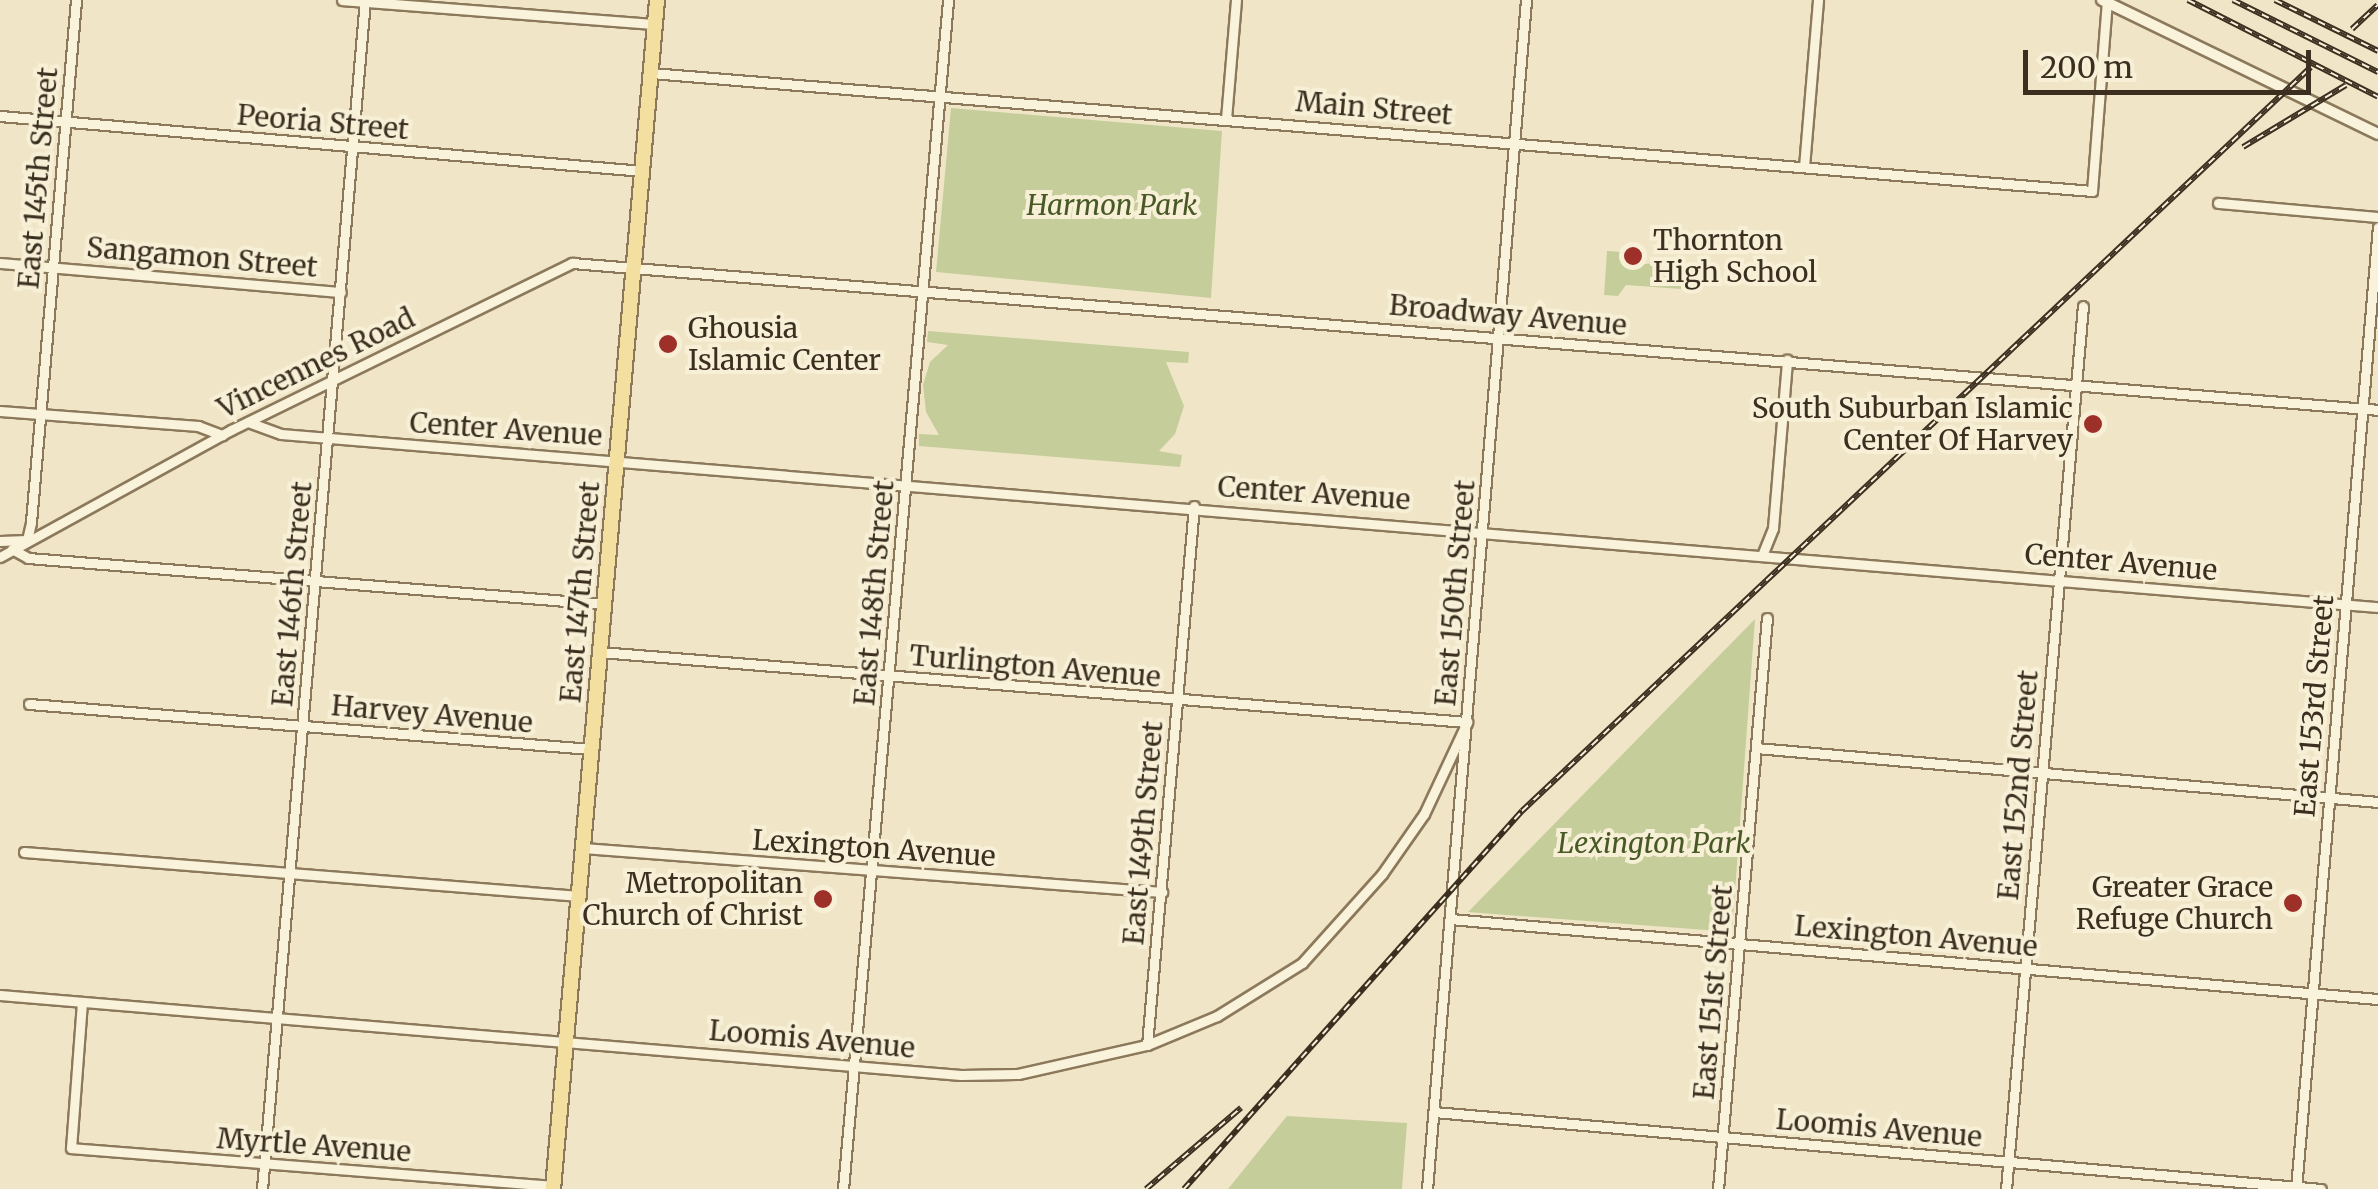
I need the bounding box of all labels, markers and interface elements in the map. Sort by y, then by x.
scale bar [2028,30,2316,92]
text: 200 m [2040,48,2133,86]
street label: East 145th Street [12,66,64,290]
street label: Main Street [1294,84,1454,132]
street label: Peoria Street [236,98,410,146]
park label: Harmon Park [1027,188,1197,222]
place label: Thornton High School [1653,223,1817,289]
street label: Sangamon Street [85,230,319,284]
marker: Thornton High School [1622,245,1644,267]
street label: Broadway Avenue [1388,288,1628,342]
street label: Vincennes Road [212,301,420,425]
place label: Ghousia Islamic Center [688,311,881,377]
marker: Ghousia Islamic Center [657,333,679,355]
place label: South Suburban Islamic Center Of Harvey [1752,391,2073,457]
street label: Center Avenue [409,406,603,452]
marker: South Suburban Islamic Center Of Harvey [2082,413,2104,435]
street label: Center Avenue [1217,470,1411,516]
street label: East 148th Street [847,479,901,707]
street label: East 150th Street [1428,479,1482,707]
street label: East 146th Street [265,480,319,708]
street label: East 147th Street [554,480,606,704]
street label: Center Avenue [2023,537,2219,587]
street label: East 153rd Street [2288,594,2340,818]
street label: Turlington Avenue [908,638,1162,694]
street label: East 152nd Street [1991,669,2045,901]
street label: Harvey Avenue [330,688,534,740]
street label: East 149th Street [1116,720,1170,946]
street label: Lexington Avenue [751,823,997,873]
park label: Lexington Park [1557,826,1751,860]
place label: Metropolitan Church of Christ [582,866,803,932]
place label: Greater Grace Refuge Church [2076,870,2273,936]
street label: East 151st Street [1687,883,1739,1101]
marker: Metropolitan Church of Christ [812,888,834,910]
marker: Greater Grace Refuge Church [2282,892,2304,914]
street label: Lexington Avenue [1793,909,2039,963]
street label: Loomis Avenue [708,1013,916,1065]
street label: Loomis Avenue [1775,1102,1983,1154]
street label: Myrtle Avenue [216,1121,412,1169]

